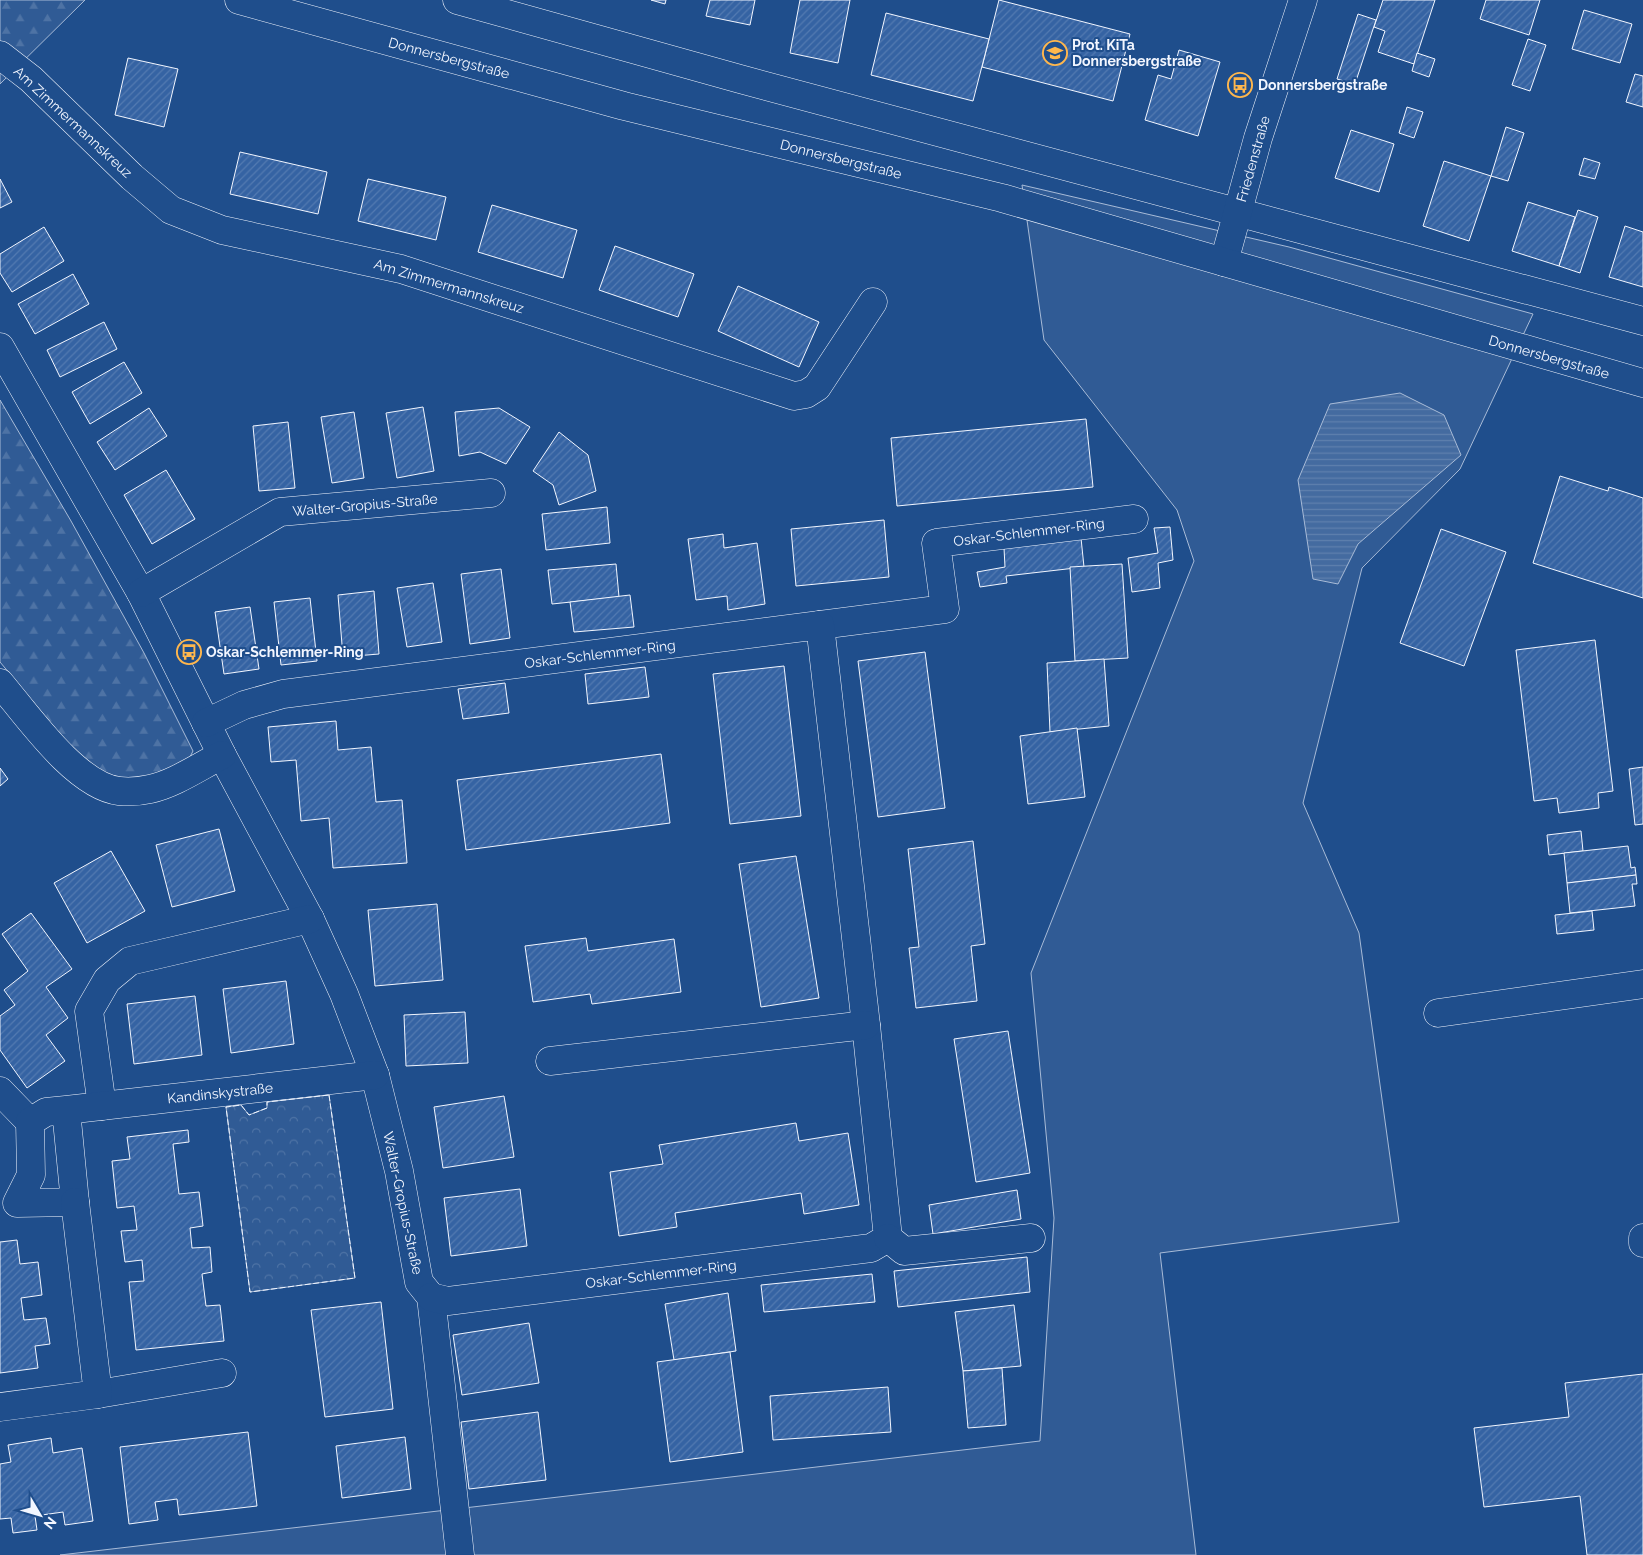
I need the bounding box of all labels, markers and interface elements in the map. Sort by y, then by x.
street label: Donnersbergstraße [387,34,511,82]
place label: Prot. KiTa Donnersbergstraße [1072,37,1202,69]
school or university icon: Prot. KiTa Donnersbergstraße [1042,40,1068,66]
street label: Am Zimmermannskreuz [11,63,135,181]
bus stop icon: Donnersbergstraße [1227,72,1253,98]
place label: Donnersbergstraße [1258,77,1388,93]
street label: Friedenstraße [1233,114,1273,204]
street label: Donnersbergstraße [779,136,903,182]
street label: Am Zimmermannskreuz [372,256,526,316]
street label: Donnersbergstraße [1487,332,1611,382]
street label: Walter-Gropius-Straße [292,491,438,519]
street label: Oskar-Schlemmer-Ring [952,515,1106,549]
street label: Oskar-Schlemmer-Ring [523,637,677,671]
bus stop icon: Oskar-Schlemmer-Ring [176,639,202,665]
place label: Oskar-Schlemmer-Ring [206,644,364,660]
street label: Kandinskystraße [166,1079,274,1107]
street label: Walter-Gropius-Straße [380,1130,426,1276]
street label: Oskar-Schlemmer-Ring [584,1257,738,1291]
north arrow [15,1490,65,1540]
text: N [41,1514,60,1532]

